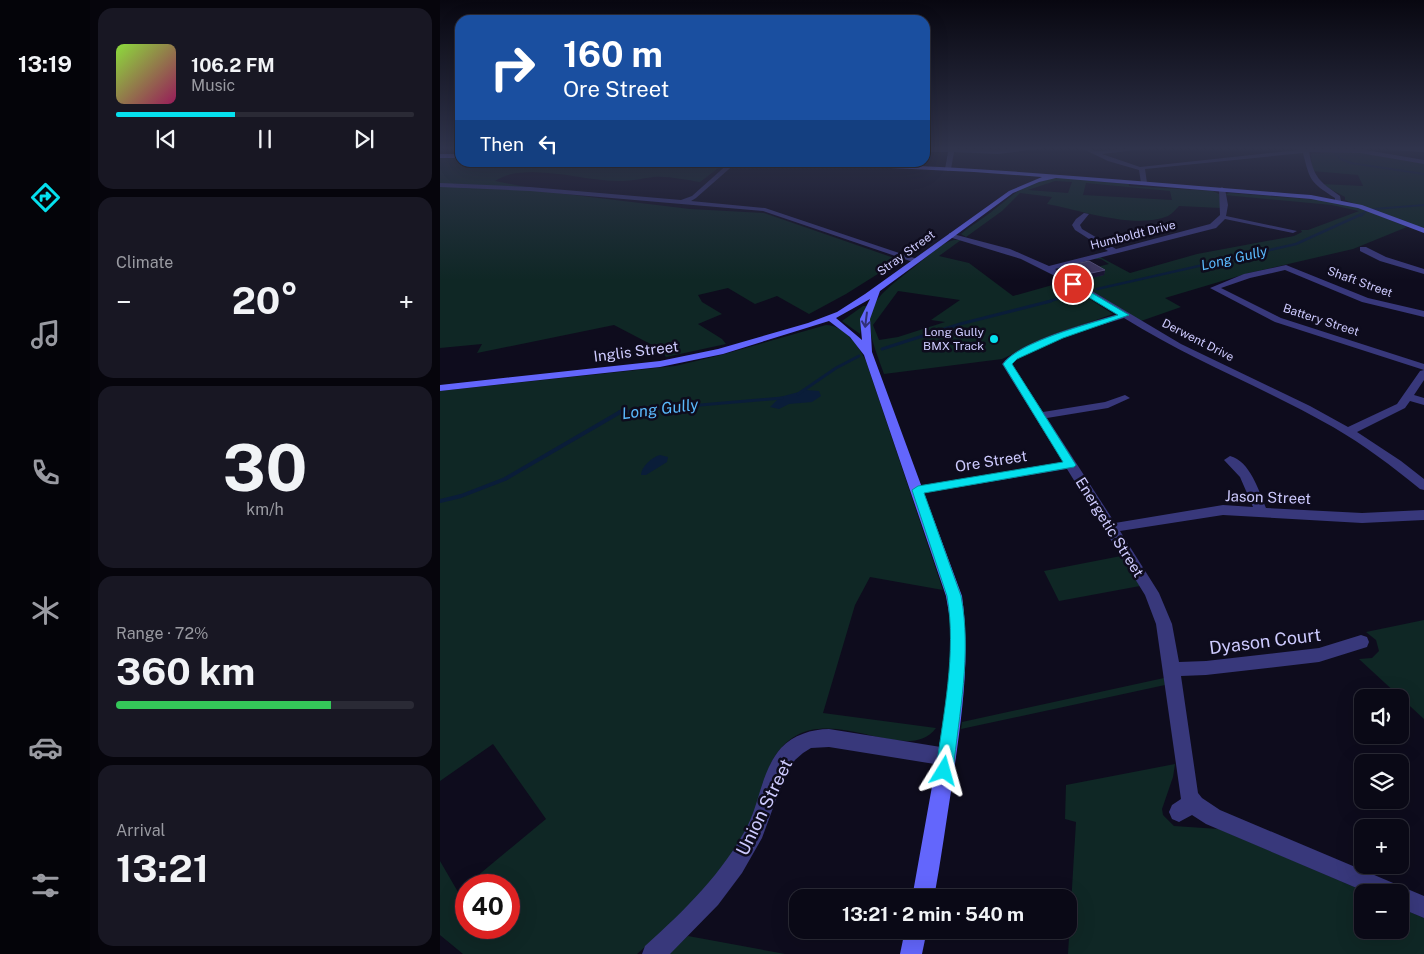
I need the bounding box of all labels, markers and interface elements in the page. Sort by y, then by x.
text: 160 m [563,34,663,75]
icon: right [480,35,545,100]
text: 13:19 [18,51,72,77]
text: 106.2 FM [191,54,275,76]
text: Music [191,76,235,95]
text: Ore Street [563,76,669,102]
icon: previous [152,125,180,153]
icon: pause [251,125,279,153]
icon: next [350,125,378,153]
icon: left [534,130,562,158]
text: Then [480,133,524,155]
icon: directions [28,180,63,215]
street label: Humboldt Drive [1089,218,1177,252]
street label: Stray Street [874,227,938,279]
water label: Long Gully [1199,242,1269,273]
text: Climate [116,253,173,272]
pin [1052,263,1094,305]
street label: Shaft Street [1325,264,1395,300]
icon: arrive [1059,270,1087,298]
text: 20° [232,278,298,323]
text: − [116,285,132,318]
text: + [398,285,414,318]
street label: Battery Street [1281,301,1361,339]
one-way arrow [861,312,871,328]
street label: Derwent Drive [1160,316,1237,364]
icon: music [28,317,63,352]
place label: Long Gully BMX Track [923,325,985,353]
marker: Long Gully BMX Track [988,333,1000,345]
street label: Inglis Street [593,337,680,365]
water label: Long Gully [621,395,700,423]
text: 30 [223,429,307,506]
street label: Ore Street [954,447,1028,475]
icon: phone [28,455,63,490]
street label: Energetic Street [1073,474,1148,580]
street label: Jason Street [1225,487,1312,507]
text: km/h [246,500,284,519]
icon: climate [28,593,63,628]
text: Range · 72% [116,624,208,643]
street label: Dyason Court [1208,624,1322,658]
text: 360 km [116,649,255,694]
map controls [1354,689,1409,939]
button: sound [1354,689,1409,744]
icon: car [28,730,63,765]
position arrow [917,744,969,796]
button: layers [1354,754,1409,809]
street label: Union Street [732,755,796,859]
button: + [1354,819,1409,874]
text: Arrival [116,821,165,840]
text: 13:21 [116,846,209,891]
icon: filters [28,868,63,903]
speed limit sign: 40 [455,874,520,939]
button: − [1354,884,1409,939]
text: 13:21 · 2 min · 540 m [842,903,1024,925]

